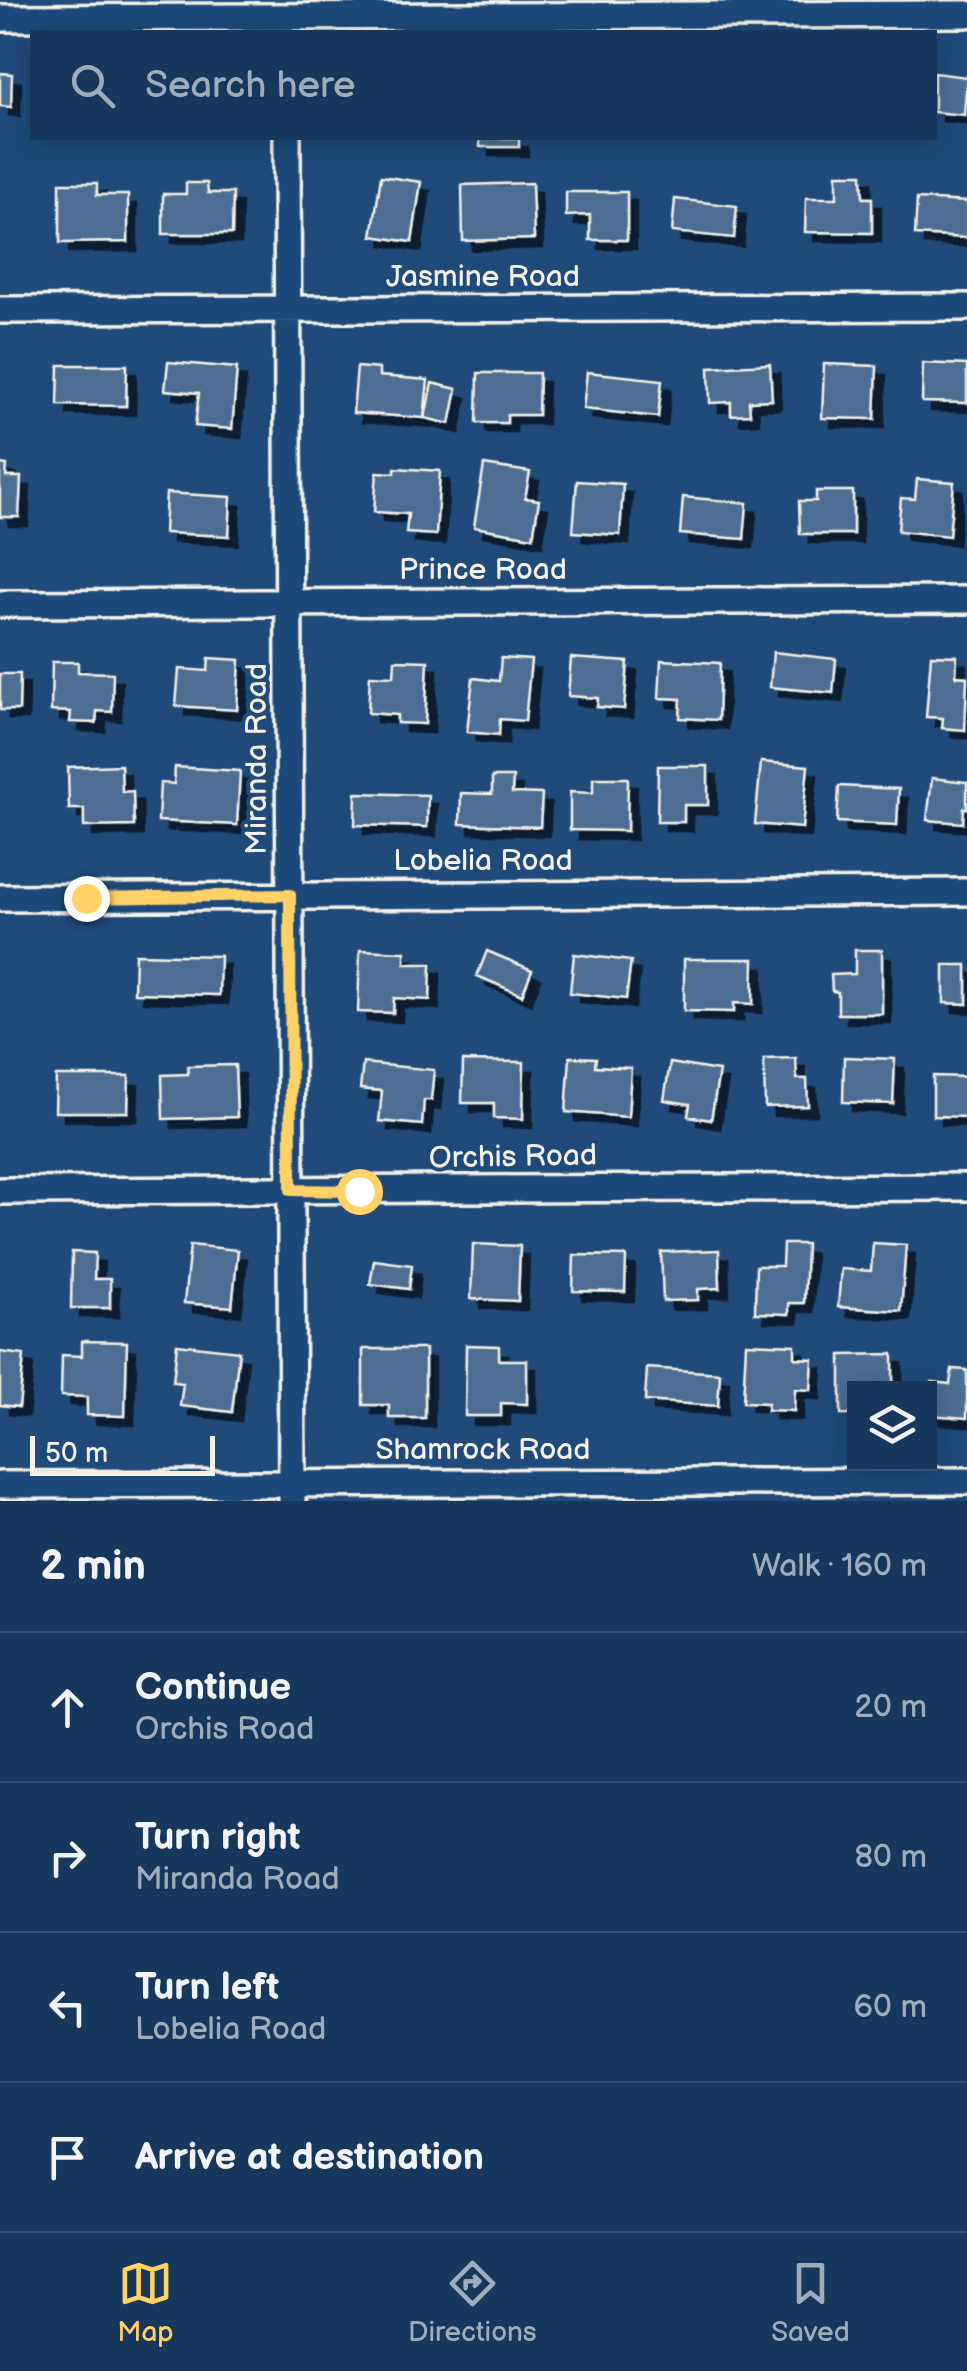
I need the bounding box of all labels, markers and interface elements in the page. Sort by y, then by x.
search box [30,30,937,140]
icon: search [65,58,120,113]
text: Search here [145,63,356,108]
street label: Jasmine Road [386,259,580,295]
street label: Prince Road [399,552,567,588]
street label: Miranda Road [239,663,275,855]
street label: Lobelia Road [393,843,573,879]
route end [64,876,110,922]
street label: Orchis Road [429,1138,597,1176]
route start [337,1169,383,1215]
map controls [847,1381,937,1471]
button: layers [847,1381,937,1471]
scale bar [30,1431,215,1476]
street label: Shamrock Road [375,1432,591,1468]
text: 50 m [45,1437,108,1470]
text: 2 min [40,1541,146,1592]
text: Walk · 160 m [752,1547,927,1586]
text: Continue [135,1665,291,1710]
icon: ahead [40,1680,95,1735]
text: 20 m [854,1688,927,1727]
text: Orchis Road [135,1710,314,1749]
text: Turn right [135,1815,300,1860]
icon: right [40,1830,95,1885]
text: 80 m [854,1838,927,1877]
text: Miranda Road [135,1860,340,1899]
text: Turn left [135,1965,279,2010]
icon: left [40,1980,95,2035]
text: 60 m [854,1988,927,2027]
text: Lobelia Road [135,2010,326,2049]
icon: arrive [40,2130,95,2185]
text: Arrive at destination [135,2135,484,2180]
tab: Map [117,2256,174,2349]
tab: Directions [408,2256,537,2349]
tab: Saved [771,2256,850,2349]

